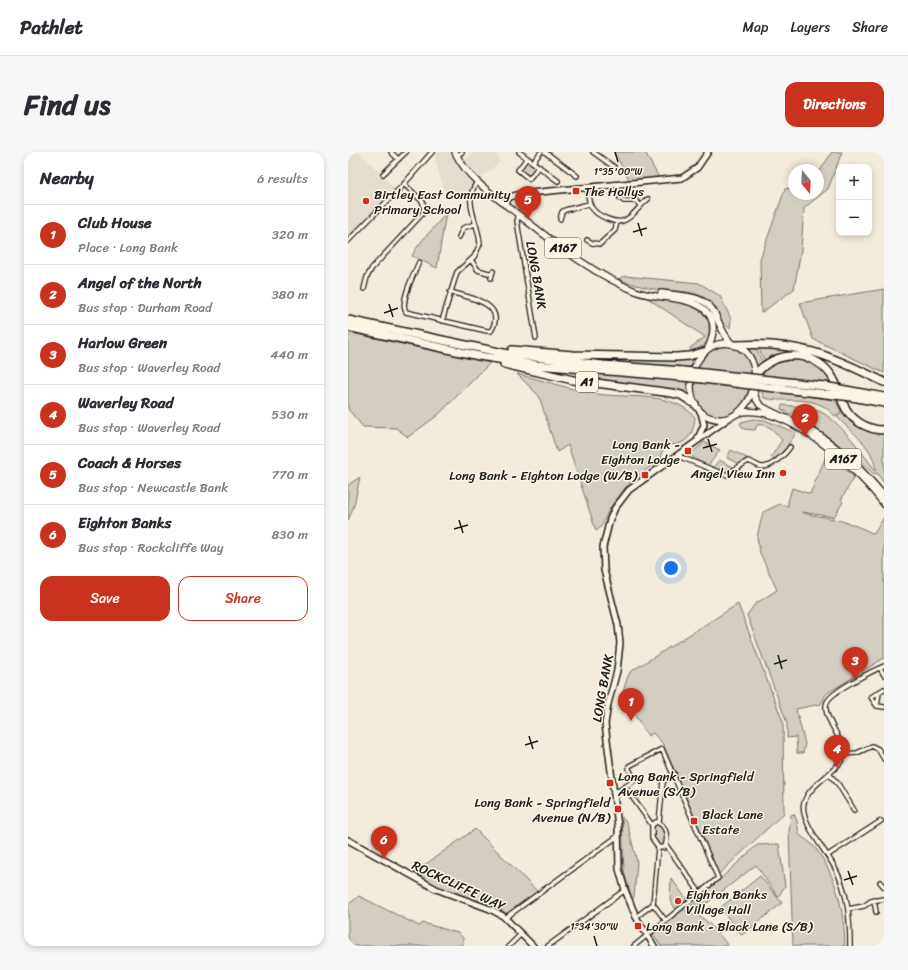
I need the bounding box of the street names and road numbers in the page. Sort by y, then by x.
road number: A167 [545,238,581,258]
street label: LONG BANK [519,239,554,311]
road number: A1 [576,372,598,392]
road number: A167 [825,449,861,469]
street label: LONG BANK [585,652,620,724]
street label: ROCKCLIFFE WAY [408,854,510,918]

